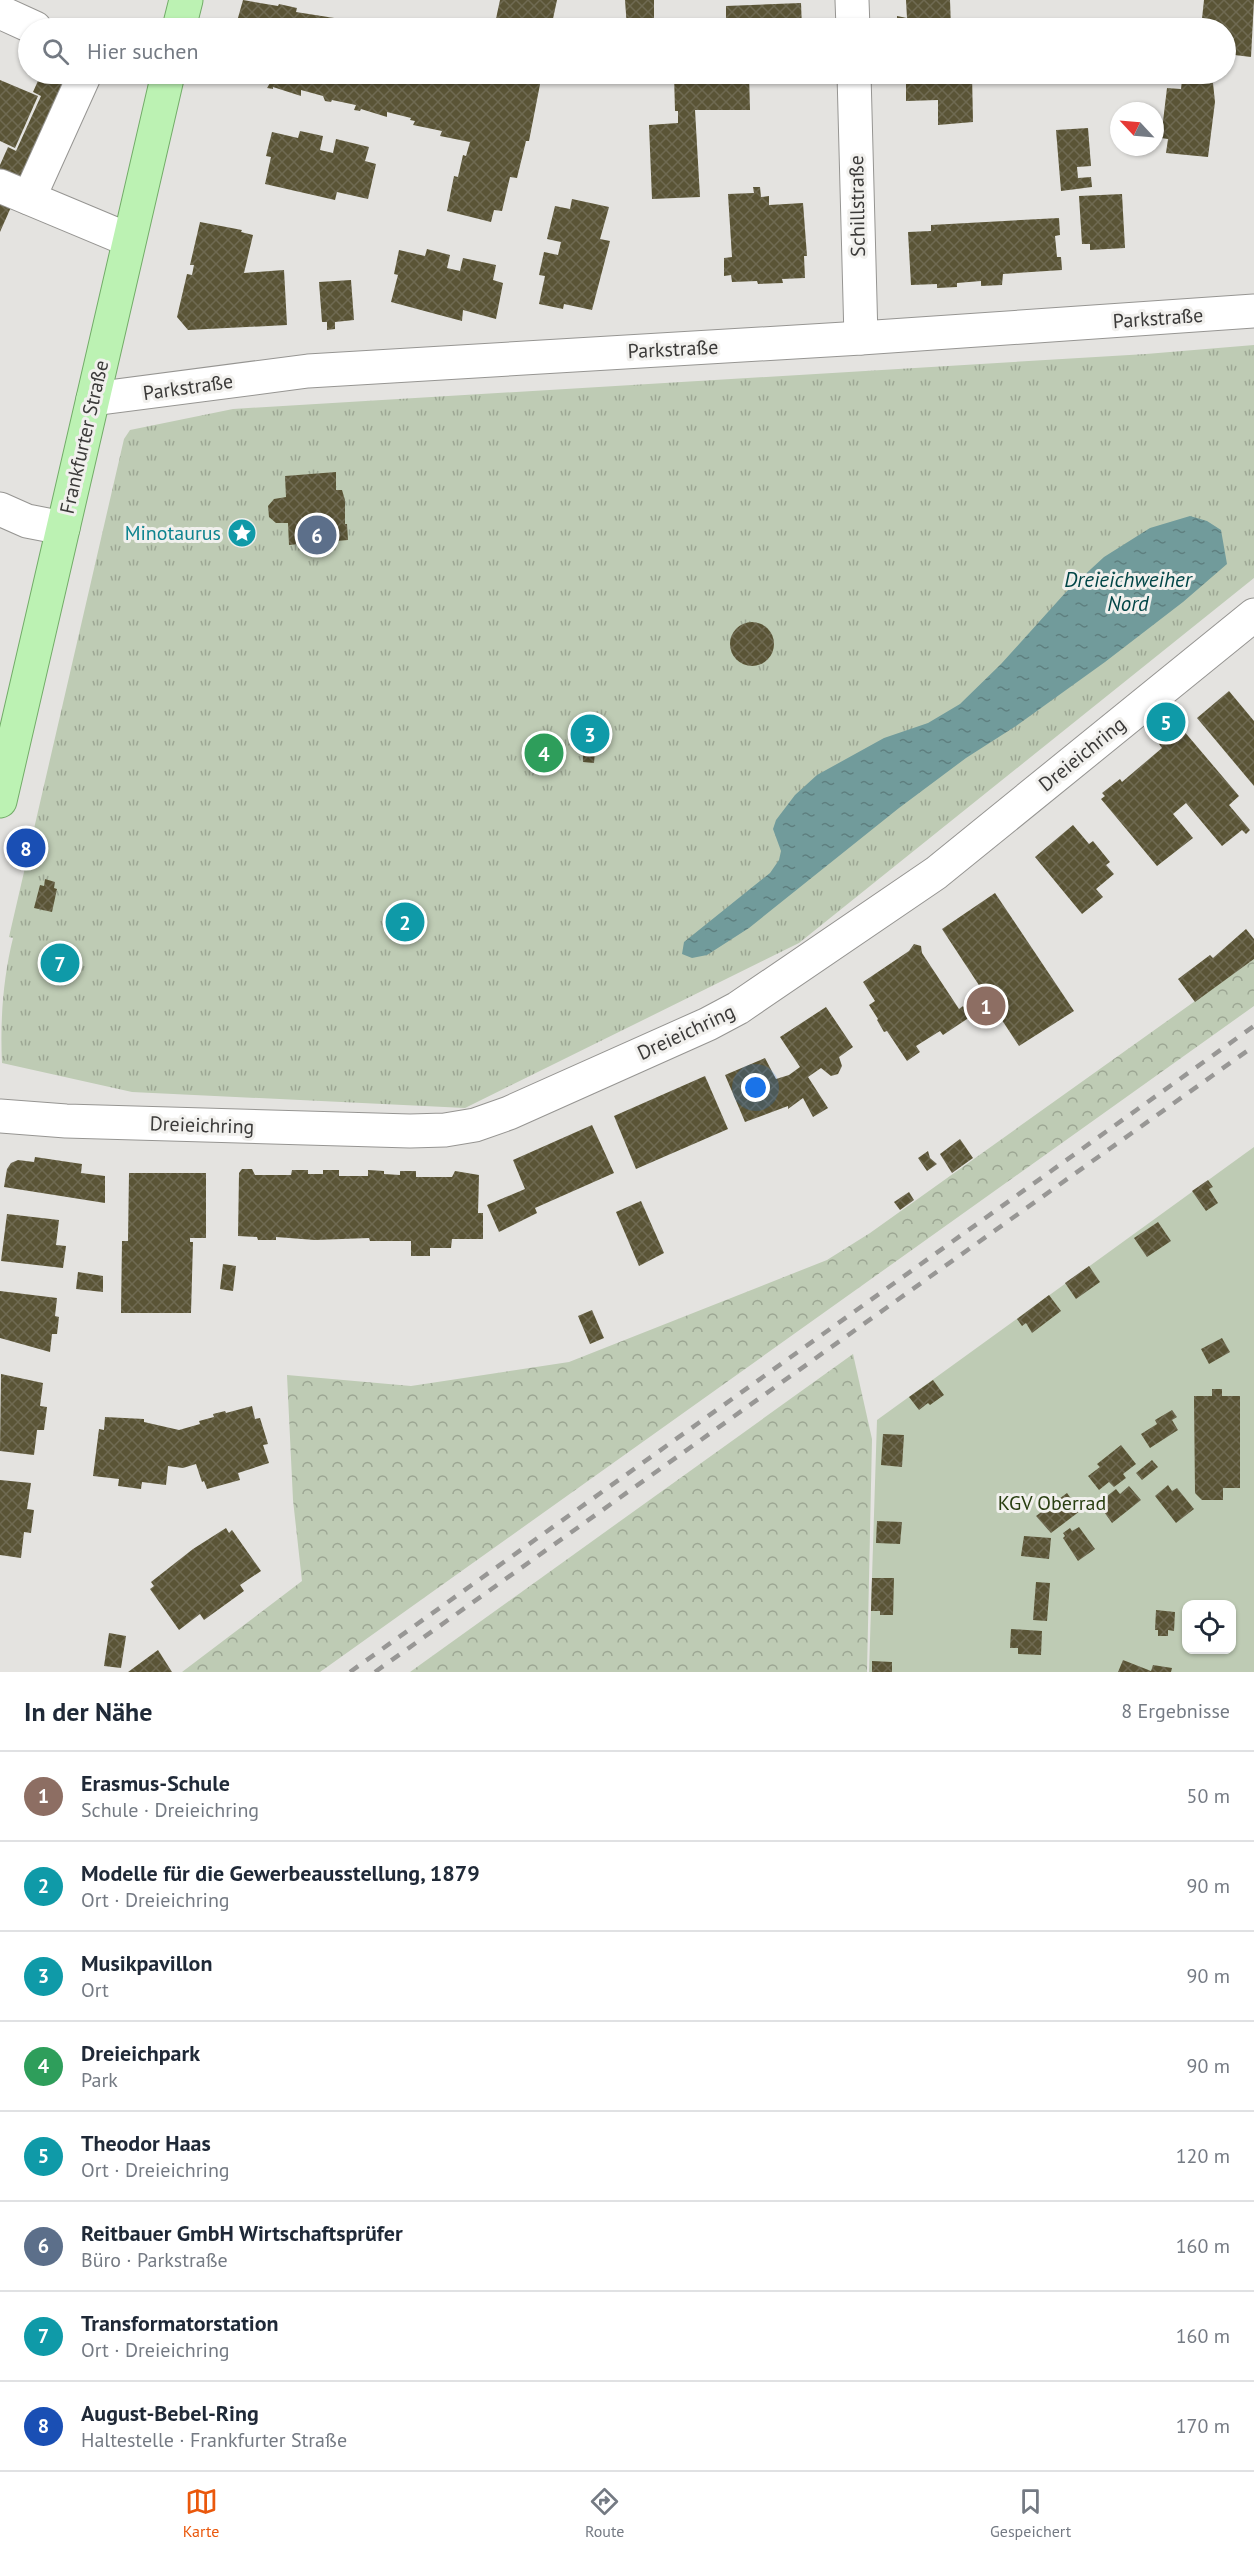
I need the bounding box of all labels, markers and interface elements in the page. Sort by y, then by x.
search box [18,18,1236,84]
icon: search [39,35,72,68]
text: Hier suchen [87,37,199,65]
north arrow [1110,102,1164,156]
street label: Schillstraße [843,155,871,257]
street label: Parkstraße [1112,302,1204,334]
street label: Parkstraße [627,334,719,364]
street label: Frankfurter Straße [54,358,114,516]
street label: Parkstraße [141,368,235,406]
pin: 6 [298,512,336,558]
place icon: Minotaurus [226,517,258,549]
place label: Minotaurus [125,520,221,546]
water label: Dreieichweiher Nord [1064,566,1194,617]
pin: 5 [1146,700,1186,744]
street label: Dreieichring [1033,711,1131,797]
pin: 3 [570,712,610,756]
pin: 4 [524,730,564,776]
pin: 8 [6,826,46,870]
pin: 2 [386,900,424,944]
pin: 7 [40,940,80,986]
pin: 1 [966,984,1006,1028]
street label: Dreieichring [633,998,739,1066]
your location [741,1073,770,1102]
street label: Dreieichring [149,1110,255,1140]
park label: KGV Oberrad [998,1490,1106,1516]
map controls [1182,1600,1236,1654]
button: locate [1182,1600,1236,1654]
text: In der Nähe [24,1695,152,1728]
text: 8 Ergebnisse [1121,1698,1230,1724]
text: Erasmus-Schule [81,1769,230,1797]
text: 1 [38,1783,49,1809]
text: 50 m [1187,1783,1230,1809]
text: Schule · Dreieichring [81,1797,259,1823]
text: Modelle für die Gewerbeausstellung, 1879 [81,1859,480,1887]
text: 2 [38,1873,49,1899]
text: 90 m [1187,1873,1230,1899]
text: Ort · Dreieichring [81,1887,230,1913]
text: Musikpavillon [81,1949,212,1977]
text: 3 [38,1963,49,1989]
text: 90 m [1187,1963,1230,1989]
text: Ort [81,1977,109,2003]
text: Dreieichpark [81,2039,200,2067]
text: 4 [38,2053,49,2079]
text: 90 m [1187,2053,1230,2079]
text: Park [81,2067,118,2093]
text: Theodor Haas [81,2129,211,2157]
text: 5 [38,2143,49,2169]
text: 120 m [1176,2143,1230,2169]
text: Ort · Dreieichring [81,2157,230,2183]
text: Reitbauer GmbH Wirtschaftsprüfer [81,2219,403,2247]
text: 6 [38,2233,49,2259]
text: 160 m [1176,2233,1230,2259]
text: Büro · Parkstraße [81,2247,228,2273]
text: Transformatorstation [81,2309,279,2337]
text: 7 [38,2323,49,2349]
text: 160 m [1176,2323,1230,2349]
text: Ort · Dreieichring [81,2337,230,2363]
text: August-Bebel-Ring [81,2399,259,2427]
text: 8 [38,2413,49,2439]
text: 170 m [1176,2413,1230,2439]
text: Haltestelle · Frankfurter Straße [81,2427,347,2453]
tab: Karte [183,2485,219,2541]
tab: Route [585,2485,624,2541]
tab: Gespeichert [990,2485,1071,2541]

